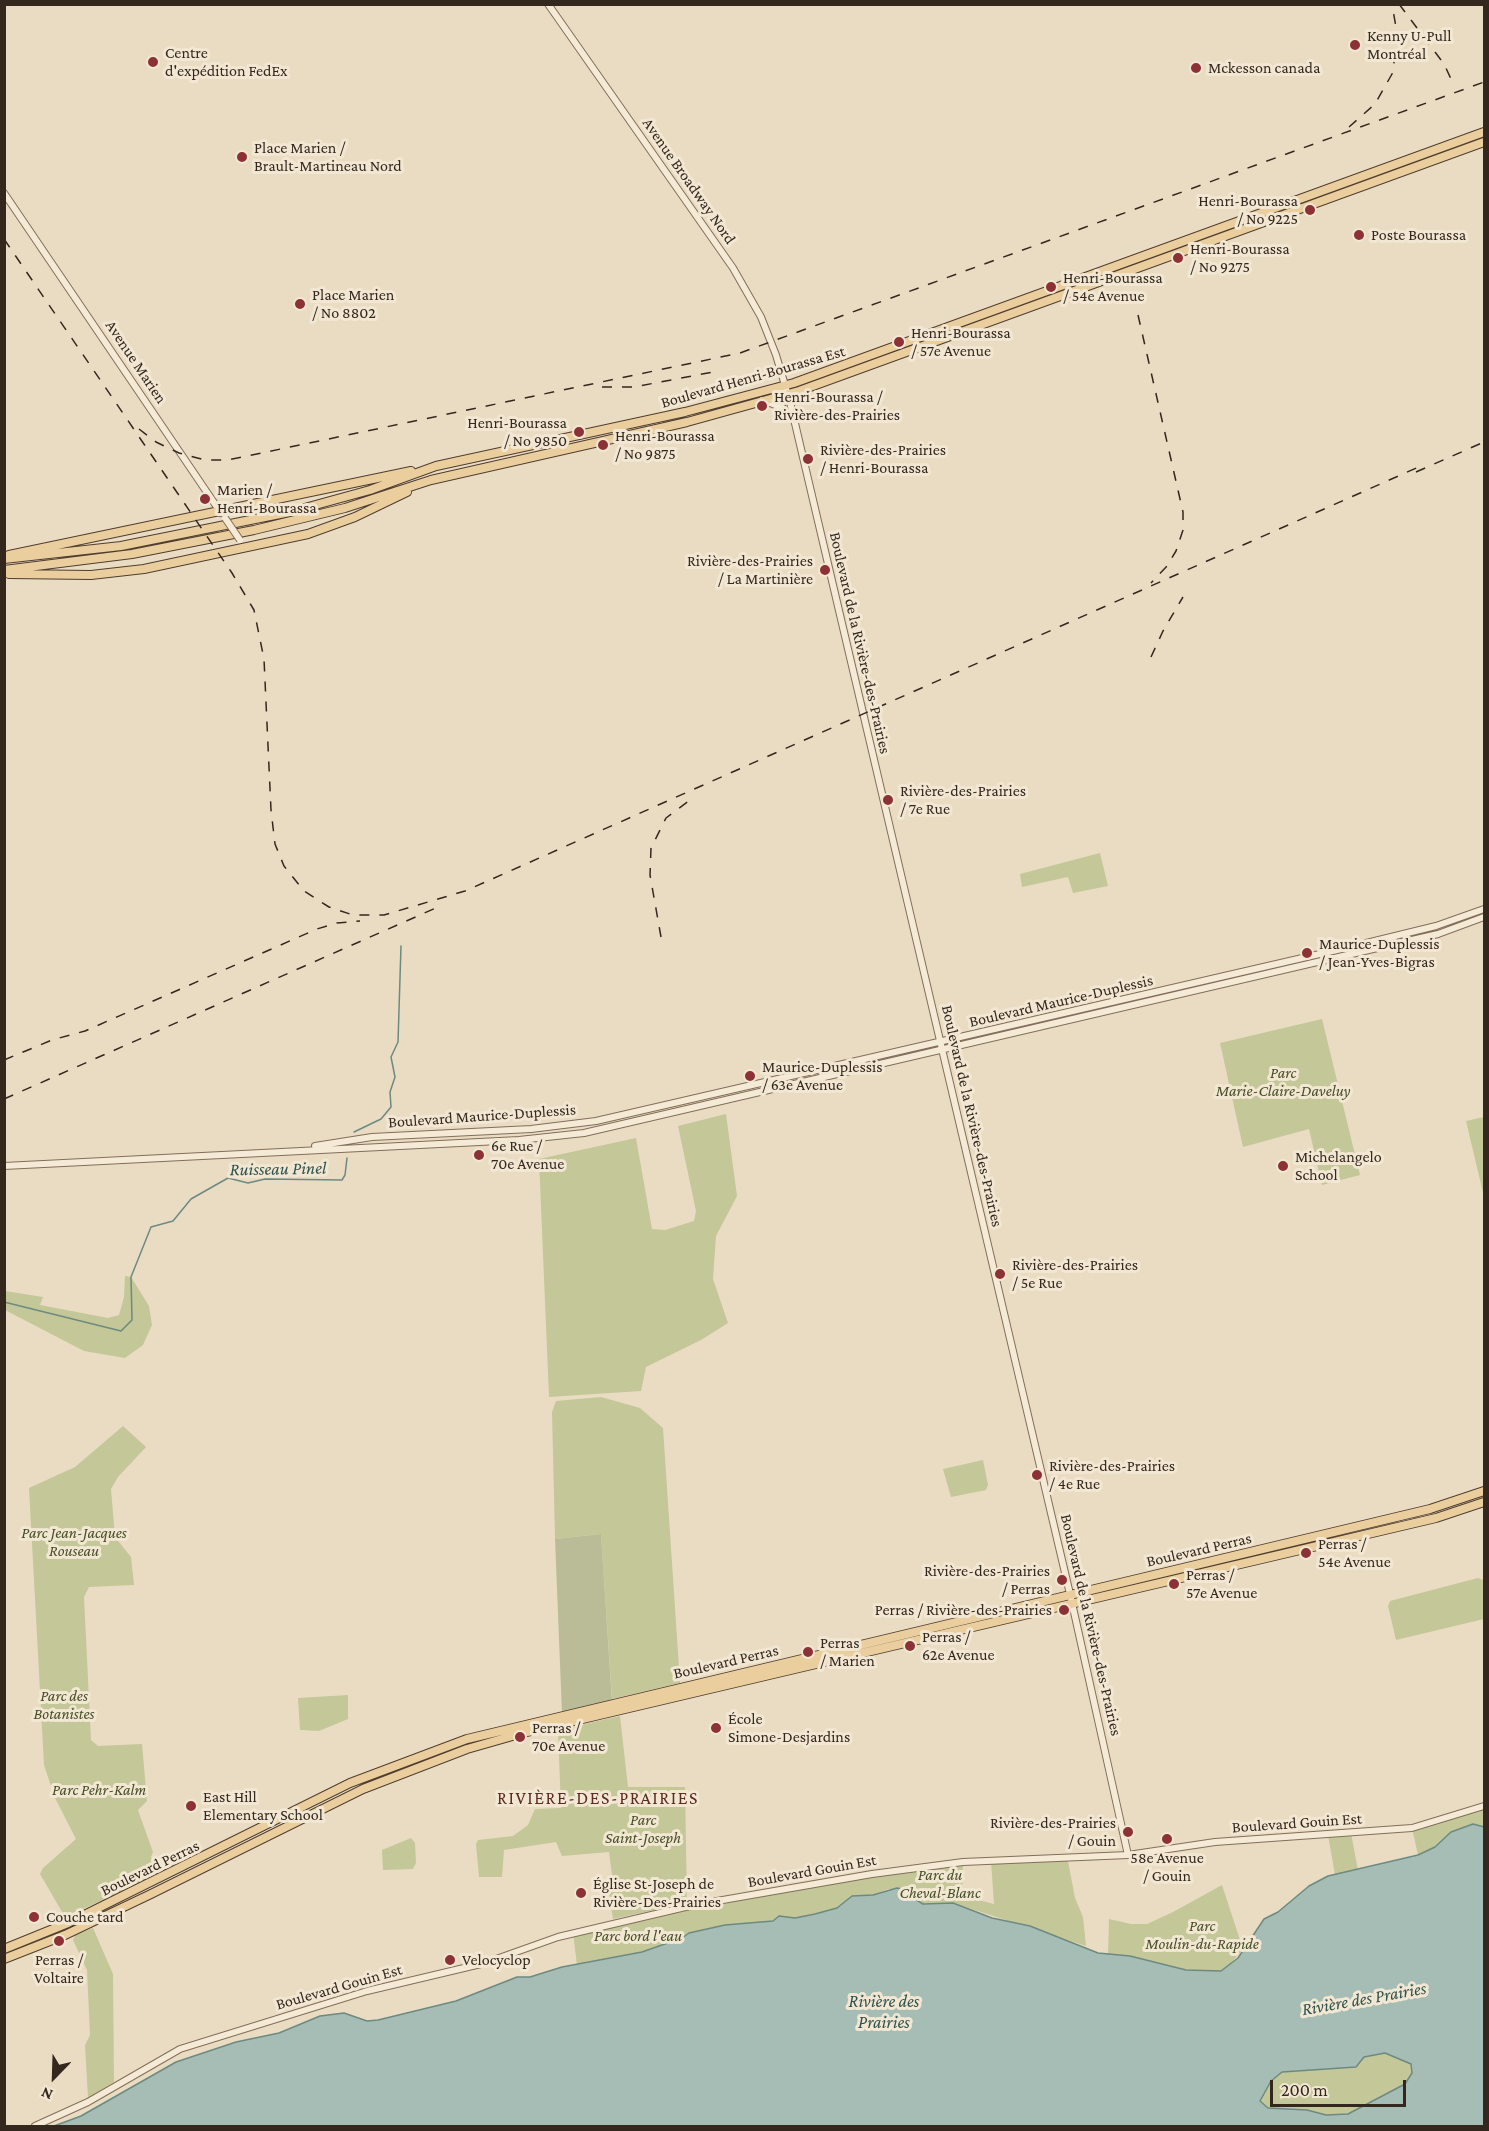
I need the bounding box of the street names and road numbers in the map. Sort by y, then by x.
street label: Avenue Broadway Nord [638,114,740,248]
street label: Avenue Marien [101,317,171,407]
street label: Boulevard Henri-Bourassa Est [659,341,847,413]
street label: Boulevard de la Rivière-des-Prairies [825,530,895,756]
street label: Boulevard Maurice-Duplessis [967,970,1155,1032]
street label: Boulevard de la Rivière-des-Prairies [937,1003,1007,1229]
street label: Boulevard Maurice-Duplessis [387,1100,577,1132]
street label: Boulevard de la Rivière-des-Prairies [1056,1512,1126,1738]
street label: Boulevard Perras [1145,1529,1253,1571]
street label: Boulevard Perras [672,1641,780,1683]
street label: Boulevard Gouin Est [1231,1809,1363,1837]
street label: Boulevard Perras [98,1836,202,1900]
street label: Boulevard Gouin Est [746,1850,878,1892]
street label: Boulevard Gouin Est [274,1960,404,2014]

